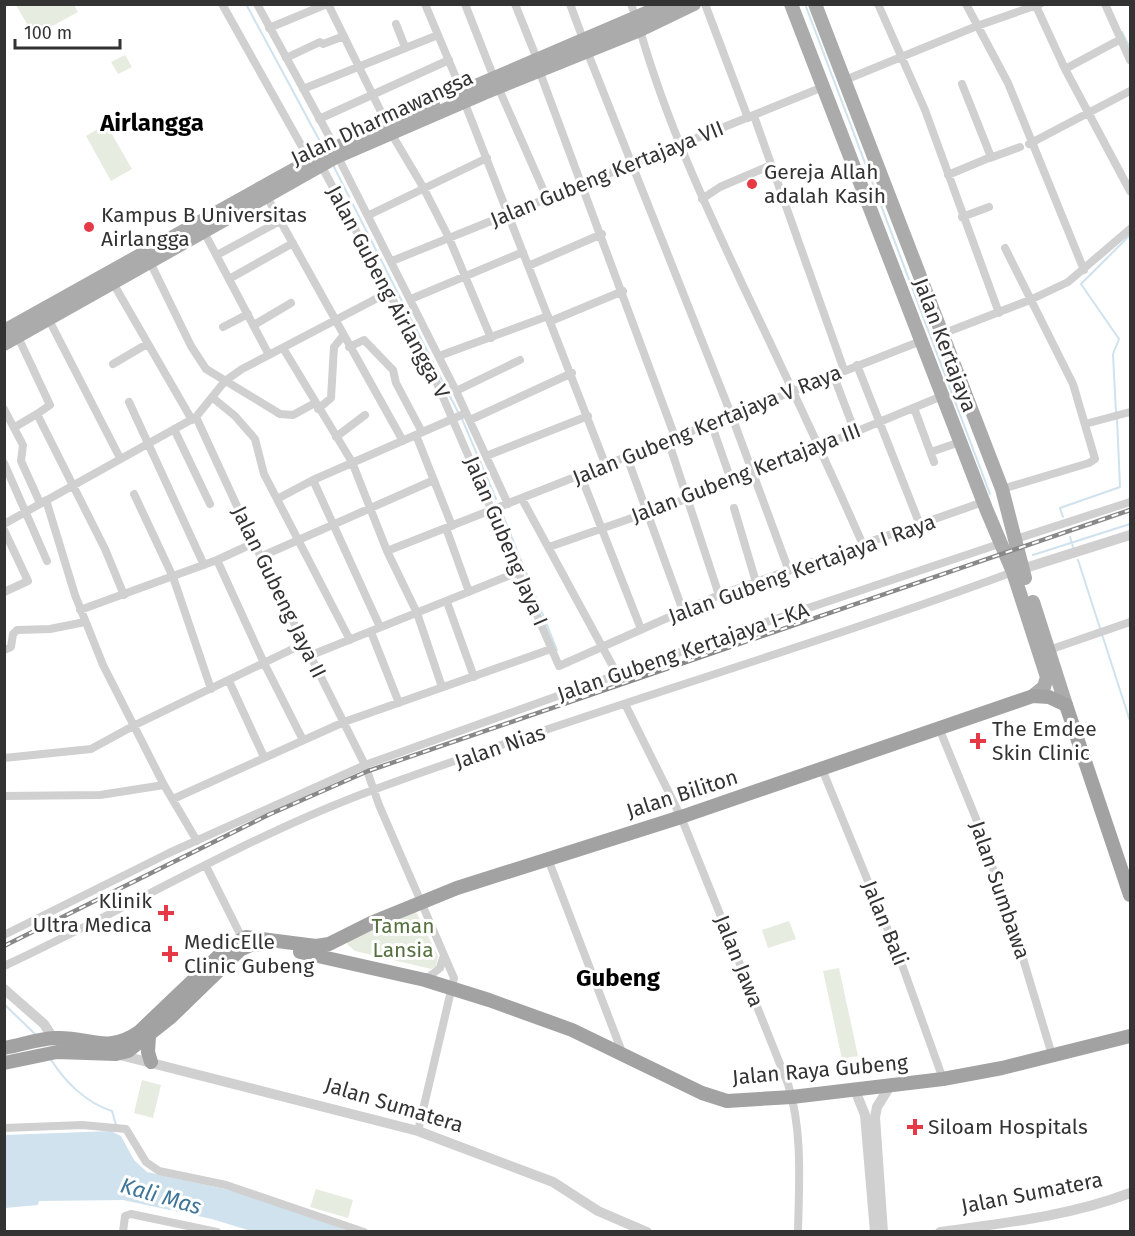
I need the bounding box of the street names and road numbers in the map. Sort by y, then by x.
street label: Jalan Dharmawangsa [287,64,477,172]
street label: Jalan Gubeng Kertajaya VII [486,115,728,233]
street label: Jalan Gubeng Airlangga V [321,181,455,403]
street label: Jalan Kertajaya [907,274,983,416]
street label: Jalan Gubeng Kertajaya V Raya [569,359,845,491]
street label: Jalan Gubeng Kertajaya III [627,417,865,529]
street label: Jalan Gubeng Jaya I [459,452,553,630]
street label: Jalan Gubeng Jaya II [226,502,332,682]
street label: Jalan Gubeng Kertajaya I Raya [665,509,939,629]
street label: Jalan Gubeng Kertajaya I-KA [554,597,812,707]
street label: Jalan Nias [451,719,549,775]
street label: Jalan Biliton [623,764,741,824]
street label: Jalan Sumbawa [964,817,1036,963]
street label: Jalan Bali [856,877,914,969]
street label: Jalan Jawa [709,911,769,1011]
street label: Jalan Raya Gubeng [731,1049,909,1091]
street label: Jalan Sumatera [322,1072,466,1138]
street label: Jalan Sumatera [959,1167,1105,1219]

